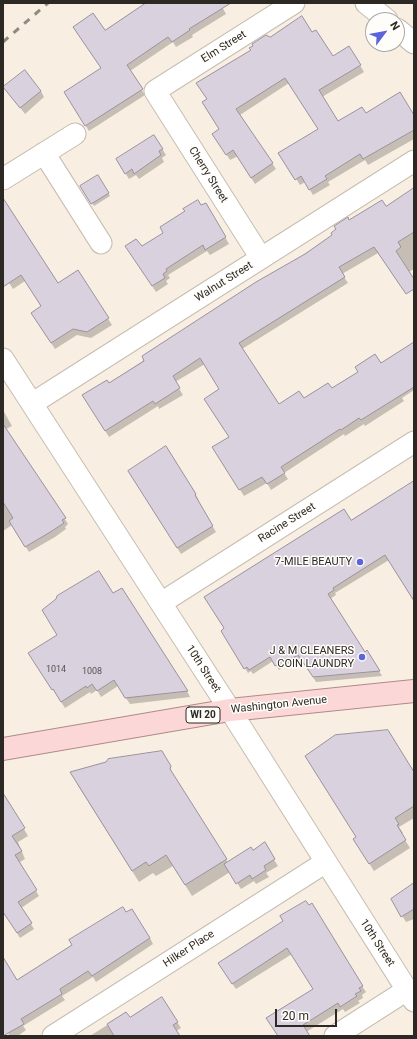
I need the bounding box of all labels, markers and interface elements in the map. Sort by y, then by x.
north arrow [365,12,405,52]
text: N [387,19,402,33]
street label: Elm Street [199,28,249,66]
street label: Cherry Street [186,145,230,205]
street label: Walnut Street [193,259,255,305]
street label: Racine Street [256,500,318,546]
place label: 7-MILE BEAUTY [275,555,352,569]
marker: 7-MILE BEAUTY [355,557,365,567]
street label: 10th Street [183,643,223,695]
place label: J & M CLEANERS COIN LAUNDRY [269,644,354,670]
marker: J & M CLEANERS COIN LAUNDRY [357,652,367,662]
house number: 1014 [46,665,66,675]
house number: 1008 [82,667,102,677]
street label: Washington Avenue [230,693,328,717]
road number: WI 20 [186,707,220,723]
street label: 10th Street [357,917,397,969]
street label: Hilker Place [161,928,217,970]
scale bar [277,1001,339,1027]
text: 20 m [282,1009,309,1023]

